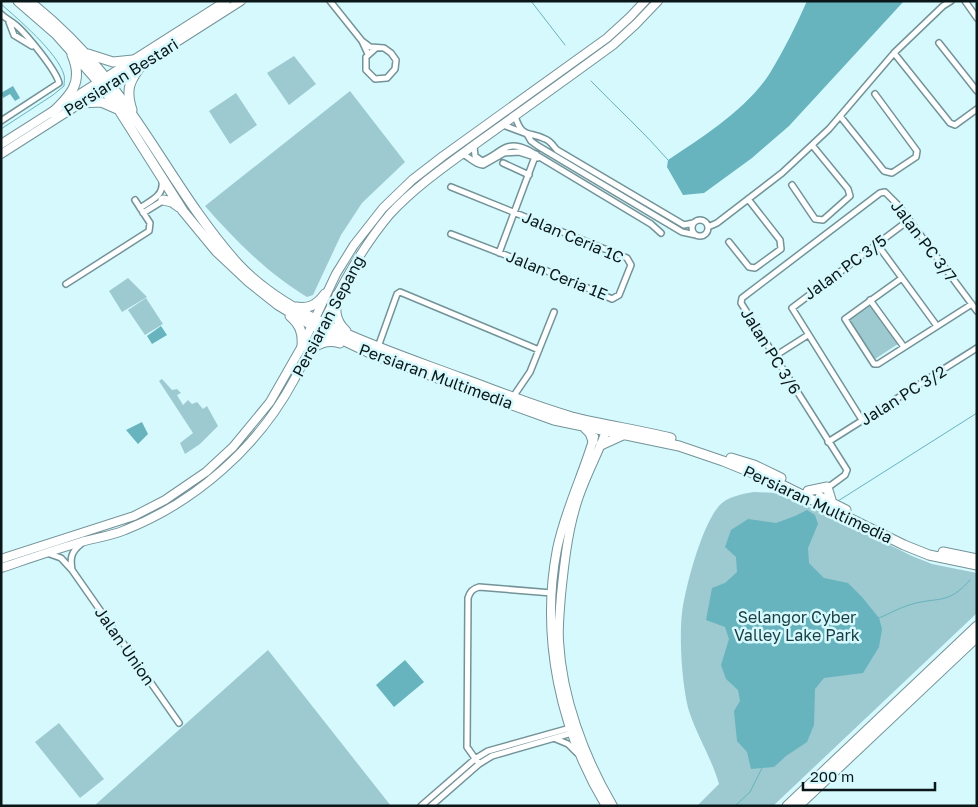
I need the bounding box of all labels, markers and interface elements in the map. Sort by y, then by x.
street label: Persiaran Bestari [60,34,182,120]
street label: Jalan PC 3/7 [887,196,961,286]
street label: Jalan Ceria 1C [519,207,627,267]
street label: Jalan PC 3/5 [800,230,890,304]
street label: Jalan Ceria 1E [504,246,610,304]
street label: Persiaran Sepang [288,252,368,380]
street label: Jalan PC 3/6 [737,304,805,398]
street label: Persiaran Multimedia [356,339,516,413]
street label: Jalan PC 3/2 [856,361,950,429]
street label: Persiaran Multimedia [740,461,896,547]
street label: Jalan Union [91,603,159,689]
park label: Selangor Cyber Valley Lake Park [734,607,860,645]
scale bar [803,760,936,792]
text: 200 m [810,767,854,785]

